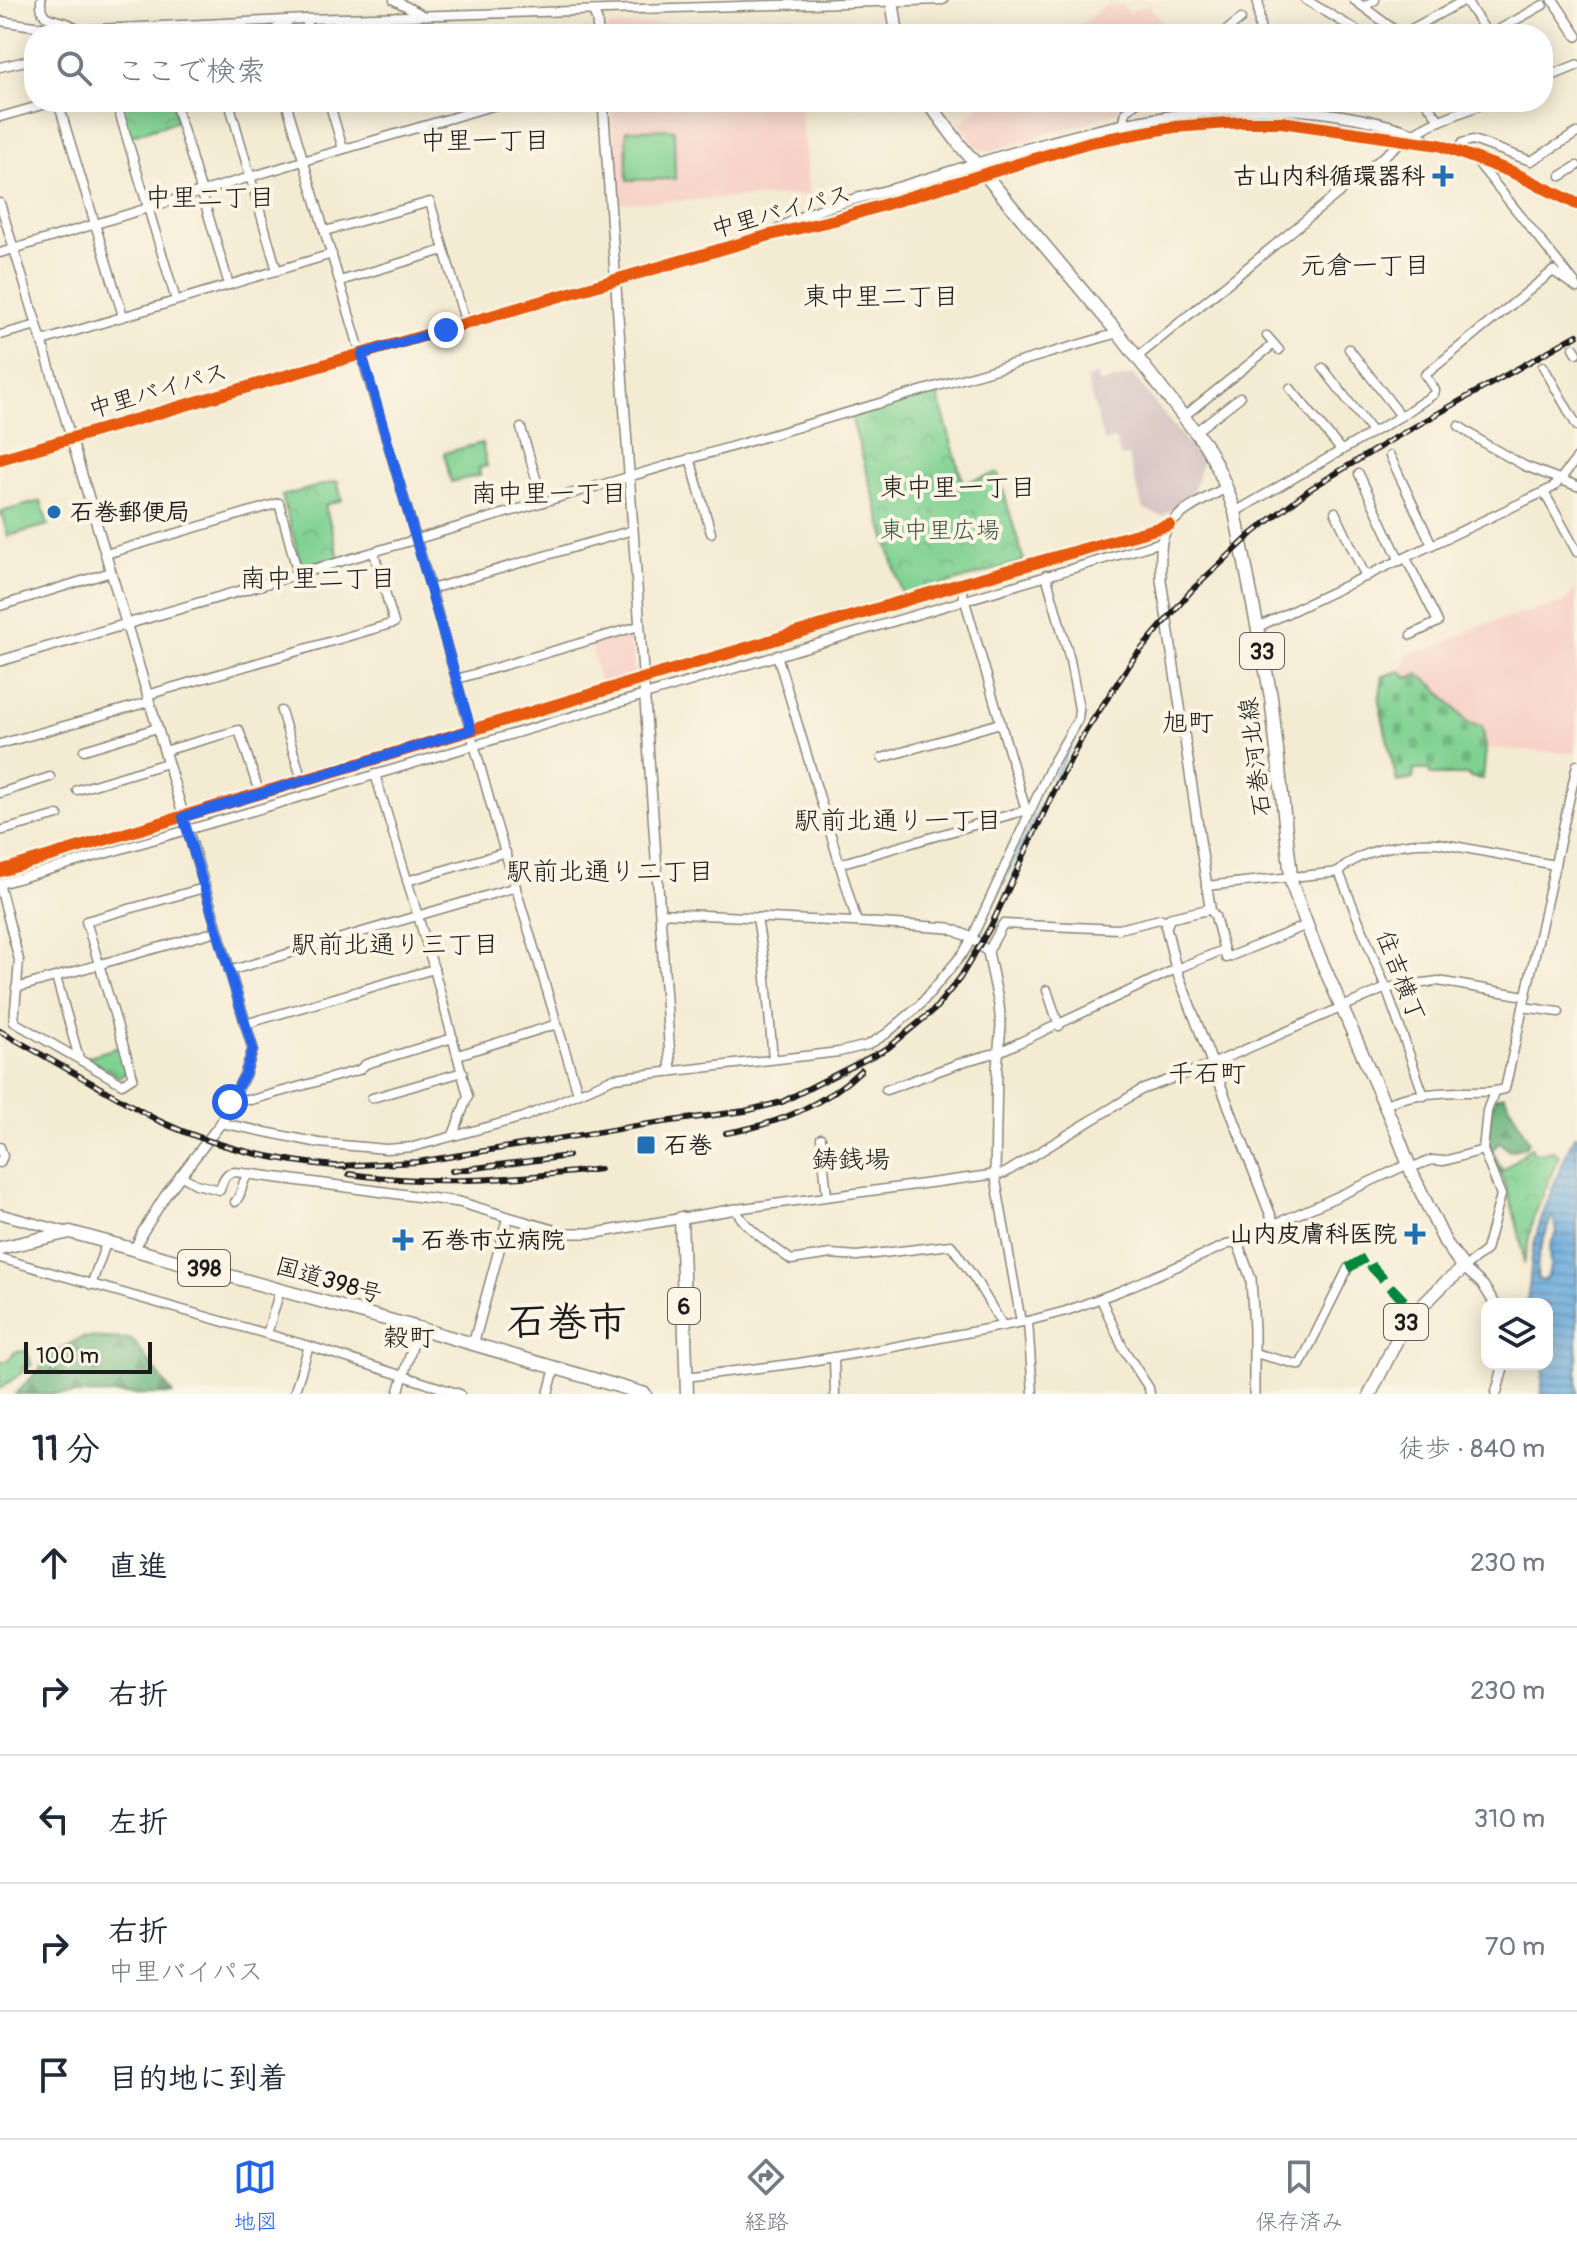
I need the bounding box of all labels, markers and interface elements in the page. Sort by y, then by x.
search box [24,24,1553,112]
icon: search [52,46,96,90]
text: ここで検索 [116,53,266,90]
district label: 中里一丁目 [420,125,550,157]
place label: 古山内科循環器科 [1233,162,1425,191]
marker: 古山内科循環器科 [1432,165,1454,187]
street label: 中里バイパス [708,179,854,244]
district label: 中里二丁目 [145,182,275,214]
district label: 元倉一丁目 [1300,250,1430,282]
district label: 東中里二丁目 [803,281,959,313]
route end [428,312,464,348]
street label: 中里バイパス [85,357,231,424]
district label: 東中里一丁目 [880,472,1036,504]
district label: 南中里一丁目 [471,478,627,510]
place label: 石巻郵便局 [70,498,190,527]
marker: 石巻郵便局 [45,503,63,521]
park label: 東中里広場 [880,516,1000,545]
district label: 南中里二丁目 [240,563,396,595]
road number: 33 [1240,633,1284,669]
street label: 石巻河北線 [1234,696,1277,818]
district label: 旭町 [1162,707,1214,739]
district label: 駅前北通り一丁目 [794,805,1002,837]
district label: 駅前北通り二丁目 [506,856,714,888]
street label: 住吉横丁 [1370,926,1431,1026]
district label: 駅前北通り三丁目 [291,929,499,961]
district label: 千石町 [1168,1058,1246,1090]
route start [212,1084,248,1120]
place label: 石巻 [664,1131,712,1160]
marker: 石巻 [635,1134,657,1156]
district label: 鋳銭場 [812,1144,890,1176]
place label: 山内皮膚科医院 [1229,1220,1397,1249]
marker: 山内皮膚科医院 [1404,1223,1426,1245]
place label: 石巻市立病院 [421,1226,565,1255]
marker: 石巻市立病院 [392,1229,414,1251]
road number: 398 [178,1250,230,1286]
street label: 国道398号 [272,1251,386,1310]
road number: 6 [668,1288,700,1324]
district label: 石巻市 [507,1298,627,1347]
map controls [1481,1298,1553,1370]
button: layers [1481,1298,1553,1370]
road number: 33 [1384,1304,1428,1340]
district label: 穀町 [383,1322,435,1354]
scale bar [24,1338,152,1374]
text: 100 m [36,1342,99,1370]
text: 11 分 [32,1428,100,1471]
text: 徒歩 · 840 m [1399,1433,1545,1465]
icon: ahead [32,1541,76,1585]
text: 230 m [1470,1547,1545,1579]
text: 直進 [108,1548,168,1585]
icon: right [32,1669,76,1713]
text: 230 m [1470,1675,1545,1707]
text: 右折 [108,1676,168,1713]
icon: left [32,1797,76,1841]
text: 310 m [1474,1803,1545,1835]
text: 左折 [108,1804,168,1841]
text: 右折 [108,1913,168,1950]
icon: right [32,1925,76,1969]
text: 70 m [1485,1931,1545,1963]
text: 中里バイパス [108,1956,263,1988]
icon: arrive [32,2053,76,2097]
text: 目的地に到着 [108,2060,288,2097]
tab: 地図 [233,2155,278,2236]
tab: 経路 [744,2155,789,2236]
tab: 保存済み [1255,2155,1344,2236]

